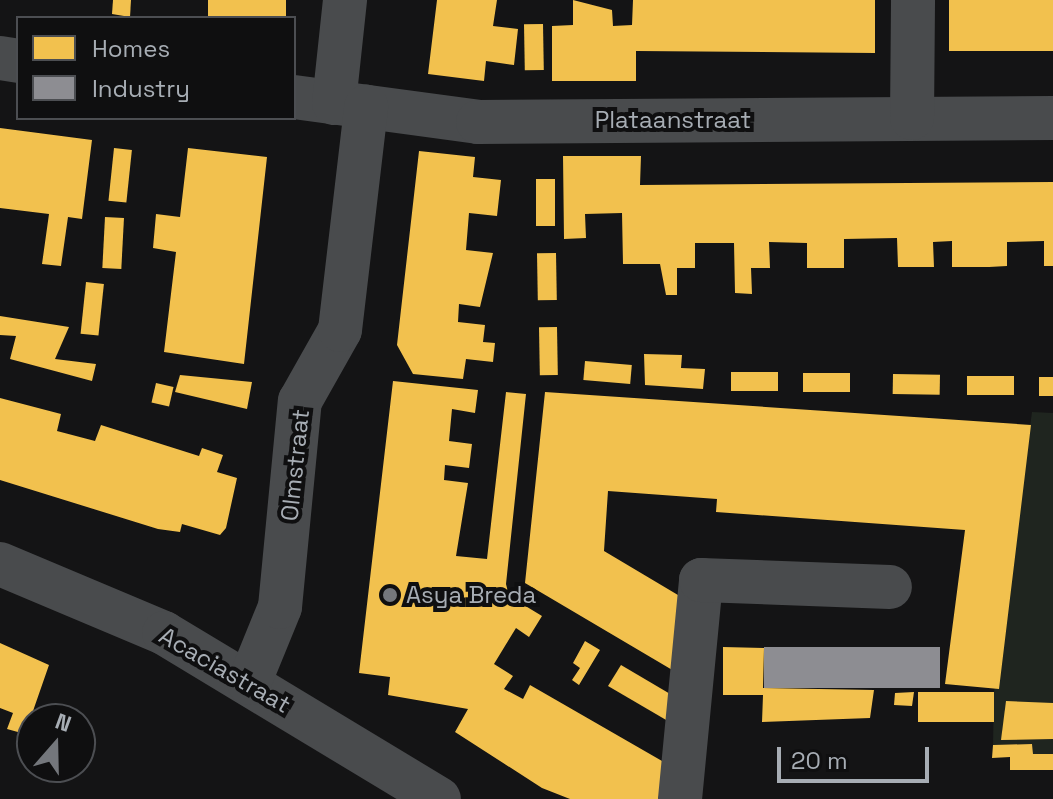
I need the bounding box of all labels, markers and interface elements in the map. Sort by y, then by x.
legend [16,16,296,120]
text: Homes [92,33,170,64]
text: Industry [92,73,190,104]
street label: Plataanstraat [595,106,751,134]
street label: Olmstraat [275,408,315,522]
place label: Asya Breda [406,581,536,609]
marker: Asya Breda [381,586,399,604]
street label: Acaciastraat [154,621,296,719]
north arrow [16,703,96,783]
text: N [52,707,75,738]
scale bar [781,731,933,781]
text: 20 m [791,745,848,776]

